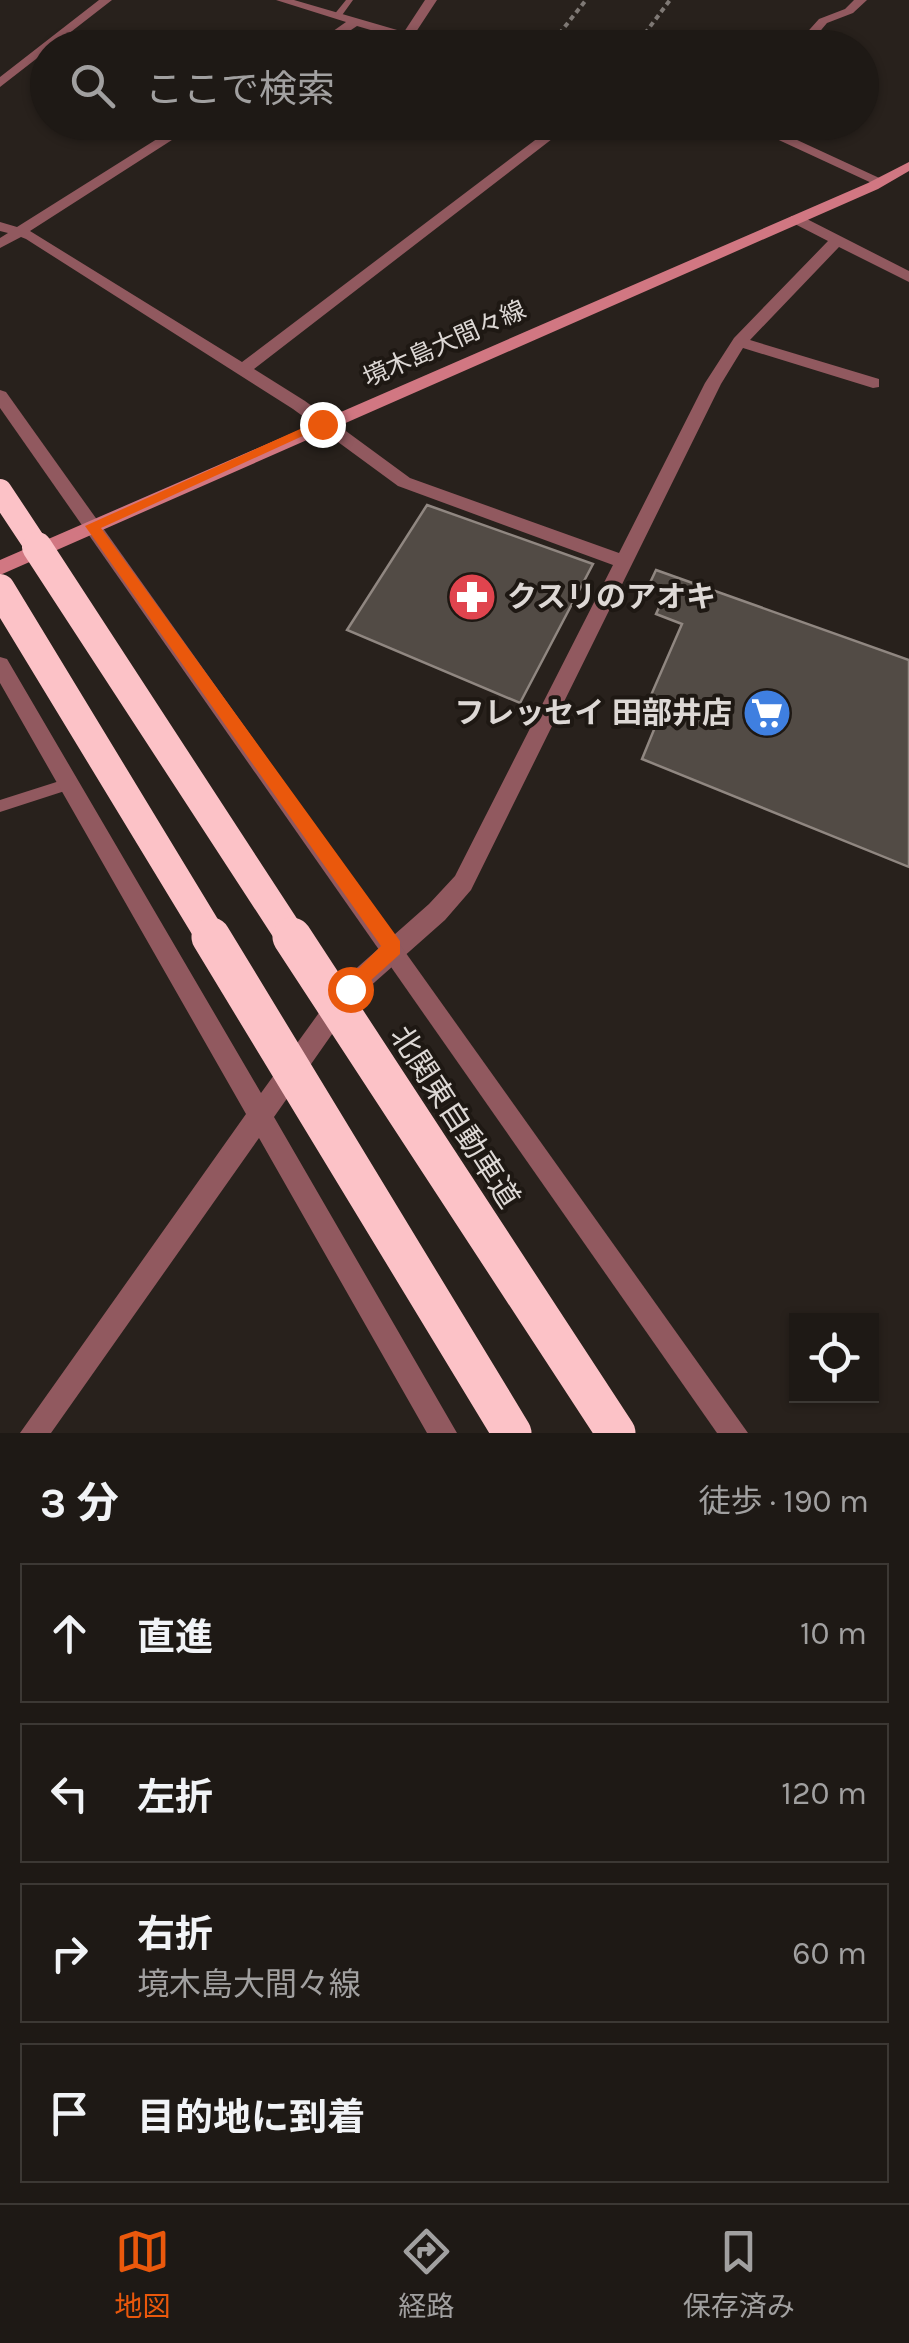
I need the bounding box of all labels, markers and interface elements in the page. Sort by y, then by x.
search box [30,30,879,140]
icon: search [65,58,120,113]
text: ここで検索 [145,67,335,112]
street label: 境木島大間々線 [358,295,530,392]
route end [300,402,346,448]
pharmacy icon: クスリのアオキ [446,571,498,623]
place label: クスリのアオキ [507,579,716,615]
supermarket icon: フレッセイ 田部井店 [741,687,793,739]
place label: フレッセイ 田部井店 [454,695,732,731]
route start [328,967,374,1013]
street label: 北関東自動車道 [383,1019,527,1215]
map controls [789,1313,879,1403]
button: locate [789,1313,879,1403]
text: 3 分 [40,1478,119,1528]
text: 徒歩 · 190 m [698,1483,869,1520]
icon: ahead [42,1606,97,1661]
text: 直進 [137,1615,213,1660]
text: 10 m [800,1615,867,1652]
icon: left [42,1766,97,1821]
text: 左折 [137,1775,213,1820]
text: 120 m [781,1775,867,1812]
text: 右折 [137,1912,213,1957]
icon: right [42,1926,97,1981]
text: 60 m [792,1935,867,1972]
text: 境木島大間々線 [137,1966,361,2003]
icon: arrive [42,2086,97,2141]
text: 目的地に到着 [137,2095,365,2140]
tab: 地図 [114,2224,170,2324]
tab: 経路 [398,2224,455,2324]
tab: 保存済み [683,2224,795,2324]

